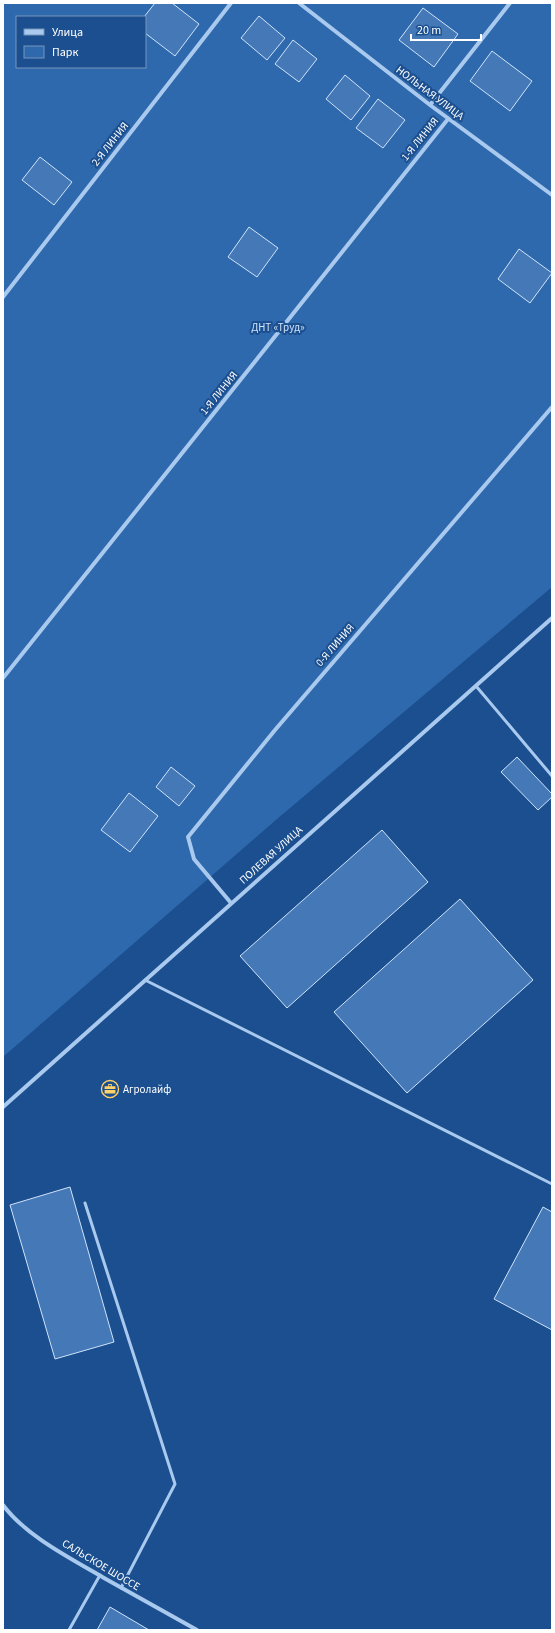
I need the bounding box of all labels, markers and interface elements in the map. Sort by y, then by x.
legend [16,16,146,68]
scale bar [411,16,481,42]
text: 20 m [417,22,441,39]
text: Улица [52,24,83,41]
text: Парк [52,44,78,61]
street label: НОЛЬНАЯ УЛИЦА [393,62,467,124]
street label: 1-Я ЛИНИЯ [398,114,442,164]
street label: 2-Я ЛИНИЯ [88,119,132,169]
park label: ДНТ «Труд» [251,320,305,335]
street label: 1-Я ЛИНИЯ [197,368,241,418]
street label: 0-Я ЛИНИЯ [312,620,358,670]
street label: ПОЛЕВАЯ УЛИЦА [236,823,306,887]
office icon: Агролайф [100,1079,120,1099]
place label: Агролайф [123,1082,171,1097]
street label: САЛЬСКОЕ ШОССЕ [59,1536,143,1594]

